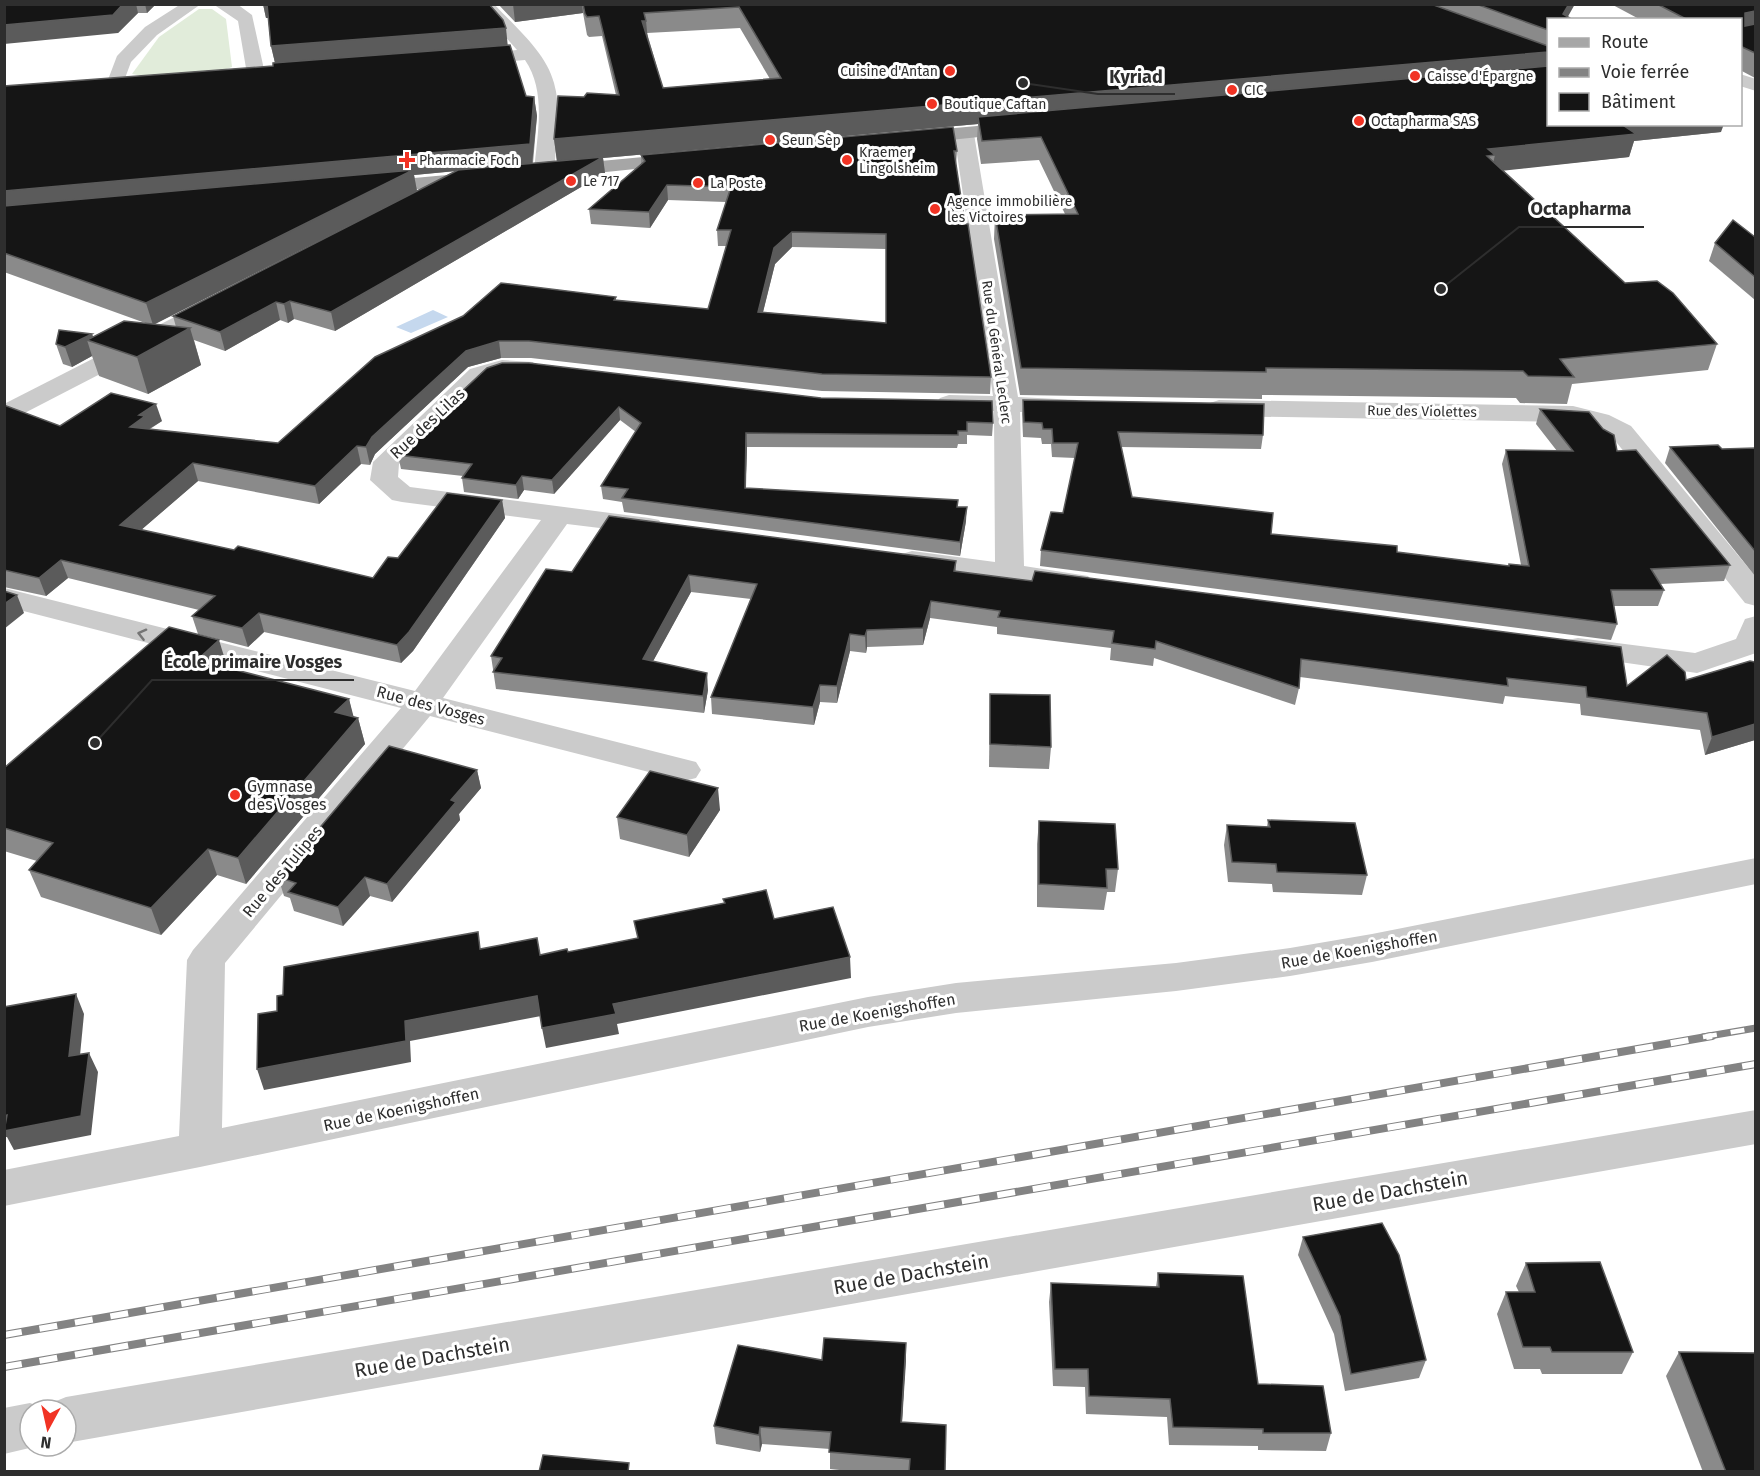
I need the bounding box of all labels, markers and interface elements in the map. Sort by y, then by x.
legend [1547,18,1742,126]
text: Route [1601,31,1649,53]
callout: Kyriad [1098,58,1175,94]
text: Voie ferrée [1601,61,1689,83]
place label: Cuisine d'Antan [840,63,938,80]
marker: Cuisine d'Antan [943,64,957,78]
text: Kyriad [1109,66,1163,88]
place label: Caisse d'Épargne [1427,67,1533,85]
marker: Caisse d'Épargne [1408,69,1422,83]
place label: CIC [1244,82,1264,99]
marker: CIC [1225,83,1239,97]
text: Bâtiment [1601,91,1676,113]
place label: Boutique Caftan [944,96,1046,113]
marker: Boutique Caftan [925,97,939,111]
place label: Octapharma SAS [1371,113,1476,130]
marker: Octapharma SAS [1352,114,1366,128]
place label: Seun Sèp [782,132,841,149]
marker: Seun Sèp [763,133,777,147]
place label: Kraemer Lingolsheim [859,144,936,177]
place label: Pharmacie Foch [419,152,519,169]
marker: Pharmacie Foch [400,153,414,167]
marker: Kraemer Lingolsheim [840,153,854,167]
place label: Le 717 [583,173,619,190]
marker: Le 717 [564,174,578,188]
place label: La Poste [710,175,763,192]
marker: La Poste [691,176,705,190]
callout: Octapharma [1519,191,1644,227]
place label: Agence immobilière les Victoires [947,193,1072,226]
text: Octapharma [1531,198,1632,220]
marker: Agence immobilière les Victoires [928,202,942,216]
street label: Rue du Général Leclerc [978,279,1015,425]
street label: Rue des Lilas [386,384,469,463]
street label: Rue des Violettes [1367,402,1478,421]
one-way arrow [137,628,147,641]
callout: École primaire Vosges [152,644,354,680]
text: École primaire Vosges [164,650,343,673]
street label: Rue des Vosges [375,682,487,729]
place label: Gymnase des Vosges [247,777,327,814]
marker: Gymnase des Vosges [228,788,242,802]
street label: Rue des Tulipes [239,822,326,921]
street label: Rue de Koenigshoffen [1279,926,1439,973]
street label: Rue de Koenigshoffen [797,989,957,1036]
street label: Rue de Koenigshoffen [322,1084,481,1135]
street label: Rue de Dachstein [1310,1166,1470,1216]
street label: Rue de Dachstein [831,1249,991,1299]
street label: Rue de Dachstein [352,1332,512,1382]
north arrow [18,1398,78,1458]
text: N [39,1432,53,1453]

